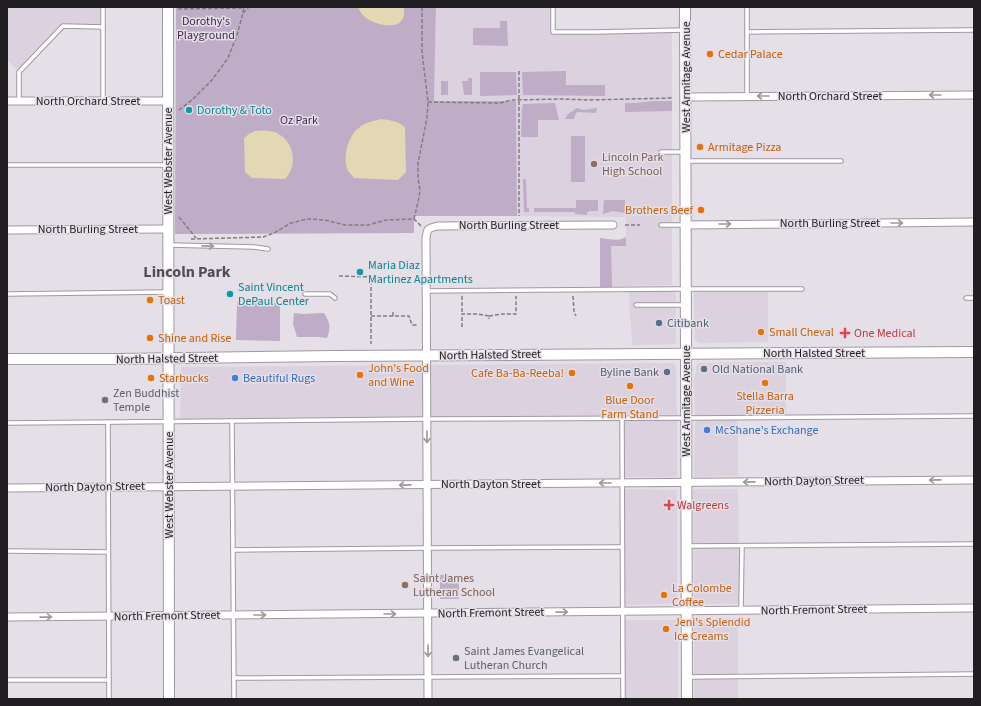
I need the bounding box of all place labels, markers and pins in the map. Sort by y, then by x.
place label: Cedar Palace [718,46,783,63]
marker: Cedar Palace [705,49,715,59]
place label: Dorothy & Toto [197,102,272,119]
marker: Dorothy & Toto [184,105,194,115]
place label: Armitage Pizza [708,139,781,156]
marker: Armitage Pizza [695,142,705,152]
place label: Lincoln Park High School [602,149,664,180]
marker: Lincoln Park High School [589,159,599,169]
place label: Brothers Beef [625,202,693,219]
marker: Brothers Beef [696,205,706,215]
place label: Maria Diaz Martinez Apartments [368,257,473,288]
marker: Maria Diaz Martinez Apartments [355,267,365,277]
place label: Saint Vincent DePaul Center [238,279,310,310]
marker: Saint Vincent DePaul Center [225,289,235,299]
place label: Toast [158,292,185,309]
marker: Toast [145,295,155,305]
place label: Citibank [667,315,709,332]
marker: Citibank [654,318,664,328]
place label: Small Cheval [769,324,834,341]
place label: One Medical [854,325,916,342]
marker: Small Cheval [756,327,766,337]
marker: One Medical [839,327,851,339]
place label: Shine and Rise [158,330,231,347]
marker: Shine and Rise [145,333,155,343]
place label: John's Food and Wine [368,360,429,391]
place label: Old National Bank [712,361,803,378]
place label: Byline Bank [600,364,659,381]
marker: Old National Bank [699,364,709,374]
place label: Cafe Ba-Ba-Reeba! [471,365,564,382]
marker: Byline Bank [662,367,672,377]
marker: Cafe Ba-Ba-Reeba! [567,368,577,378]
place label: Starbucks [159,370,209,387]
place label: Beautiful Rugs [243,370,315,387]
marker: John's Food and Wine [355,370,365,380]
marker: Starbucks [146,373,156,383]
marker: Beautiful Rugs [230,373,240,383]
marker: Stella Barra Pizzeria [760,378,770,388]
marker: Blue Door Farm Stand [625,381,635,391]
place label: Zen Buddhist Temple [113,385,179,416]
place label: Stella Barra Pizzeria [736,388,794,419]
place label: Blue Door Farm Stand [601,392,659,423]
marker: Zen Buddhist Temple [100,395,110,405]
place label: McShane's Exchange [715,422,818,439]
marker: McShane's Exchange [702,425,712,435]
place label: Walgreens [677,497,729,514]
marker: Walgreens [664,500,674,510]
place label: Saint James Lutheran School [413,570,495,601]
marker: Saint James Lutheran School [400,580,410,590]
place label: La Colombe Coffee [672,580,732,611]
marker: La Colombe Coffee [659,590,669,600]
place label: Jeni's Splendid Ice Creams [674,614,750,645]
marker: Jeni's Splendid Ice Creams [661,624,671,634]
place label: Saint James Evangelical Lutheran Church [464,643,584,674]
marker: Saint James Evangelical Lutheran Church [451,653,461,663]

